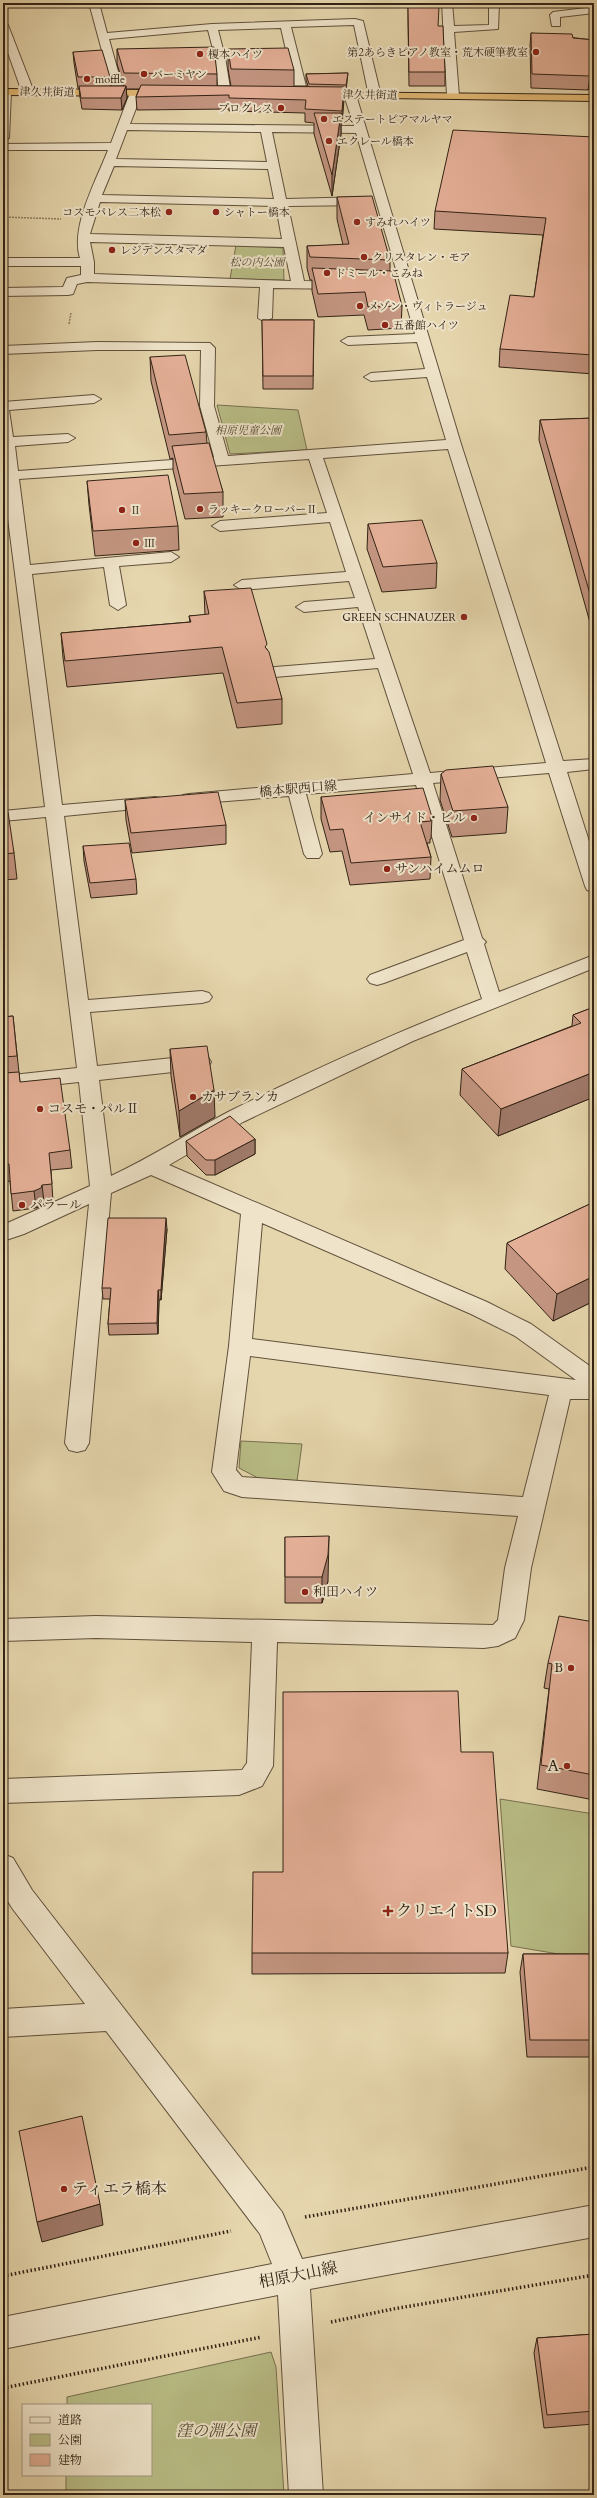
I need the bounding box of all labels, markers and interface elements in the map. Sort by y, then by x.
place label: 第2あらきピアノ教室・荒木硬筆教室 [347,45,528,60]
place label: 榎本ハイツ [208,47,263,62]
marker: 第2あらきピアノ教室・荒木硬筆教室 [531,47,541,57]
marker: 榎本ハイツ [195,49,205,59]
place label: バーミヤン [152,67,207,82]
marker: バーミヤン [139,69,149,79]
place label: moffle [95,72,125,87]
marker: moffle [82,74,92,84]
street label: 津久井街道 [19,84,75,100]
street label: 津久井街道 [342,87,398,103]
place label: プログレス [218,101,273,116]
marker: プログレス [276,103,286,113]
place label: エステートピアマルヤマ [332,112,453,127]
marker: エステートピアマルヤマ [319,114,329,124]
place label: エクレール橋本 [337,134,414,149]
marker: エクレール橋本 [324,136,334,146]
place label: コスモパレス二本松 [62,205,161,220]
place label: シャトー橋本 [224,205,290,220]
marker: コスモパレス二本松 [164,207,174,217]
marker: シャトー橋本 [211,207,221,217]
place label: すみれハイツ [365,215,431,230]
marker: すみれハイツ [352,217,362,227]
place label: レジデンスタマダ [120,243,207,258]
marker: レジデンスタマダ [107,245,117,255]
place label: クリスタレン・モア [372,250,471,265]
marker: クリスタレン・モア [359,252,369,262]
park label: 松の内公園 [230,255,286,270]
place label: ドミール・こみね [335,266,423,281]
marker: ドミール・こみね [322,268,332,278]
place label: メゾン・ヴィトラージュ [368,299,488,314]
marker: メゾン・ヴィトラージュ [355,301,365,311]
place label: 五番館ハイツ [393,318,459,333]
marker: 五番館ハイツ [380,320,390,330]
park label: 相原児童公園 [215,423,283,438]
place label: ラッキークローバーⅡ [208,502,317,517]
place label: Ⅱ [130,503,141,518]
marker: ラッキークローバーⅡ [195,504,205,514]
marker: Ⅱ [117,505,127,515]
place label: Ⅲ [144,536,155,551]
marker: Ⅲ [131,538,141,548]
place label: GREEN SCHNAUZER [342,610,456,625]
marker: GREEN SCHNAUZER [459,612,469,622]
street label: 橋本駅西口線 [258,777,338,801]
place label: インサイド・ビル [363,809,466,827]
marker: インサイド・ビル [469,813,479,823]
place label: サンハイムムロ [395,860,484,878]
marker: サンハイムムロ [382,864,392,874]
place label: カサブランカ [201,1088,279,1106]
marker: カサブランカ [188,1092,198,1102]
place label: コスモ・パルⅡ [48,1100,139,1118]
marker: コスモ・パルⅡ [35,1104,45,1114]
place label: パラール [30,1196,82,1214]
marker: パラール [17,1200,27,1210]
place label: 和田ハイツ [313,1583,378,1601]
marker: 和田ハイツ [300,1587,310,1597]
place label: B [554,1659,563,1677]
marker: B [566,1663,576,1673]
place label: A [548,1755,560,1777]
marker: A [562,1761,572,1771]
place label: クリエイトSD [396,1900,497,1922]
marker: クリエイトSD [383,1906,393,1916]
place label: ティエラ橋本 [72,2178,167,2200]
marker: ティエラ橋本 [59,2184,69,2194]
street label: 相原大山線 [257,2257,339,2293]
legend [22,2404,152,2476]
text: 道路 [58,2412,82,2428]
park label: 窪の淵公園 [176,2420,259,2442]
text: 公園 [58,2432,82,2448]
text: 建物 [58,2452,82,2468]

